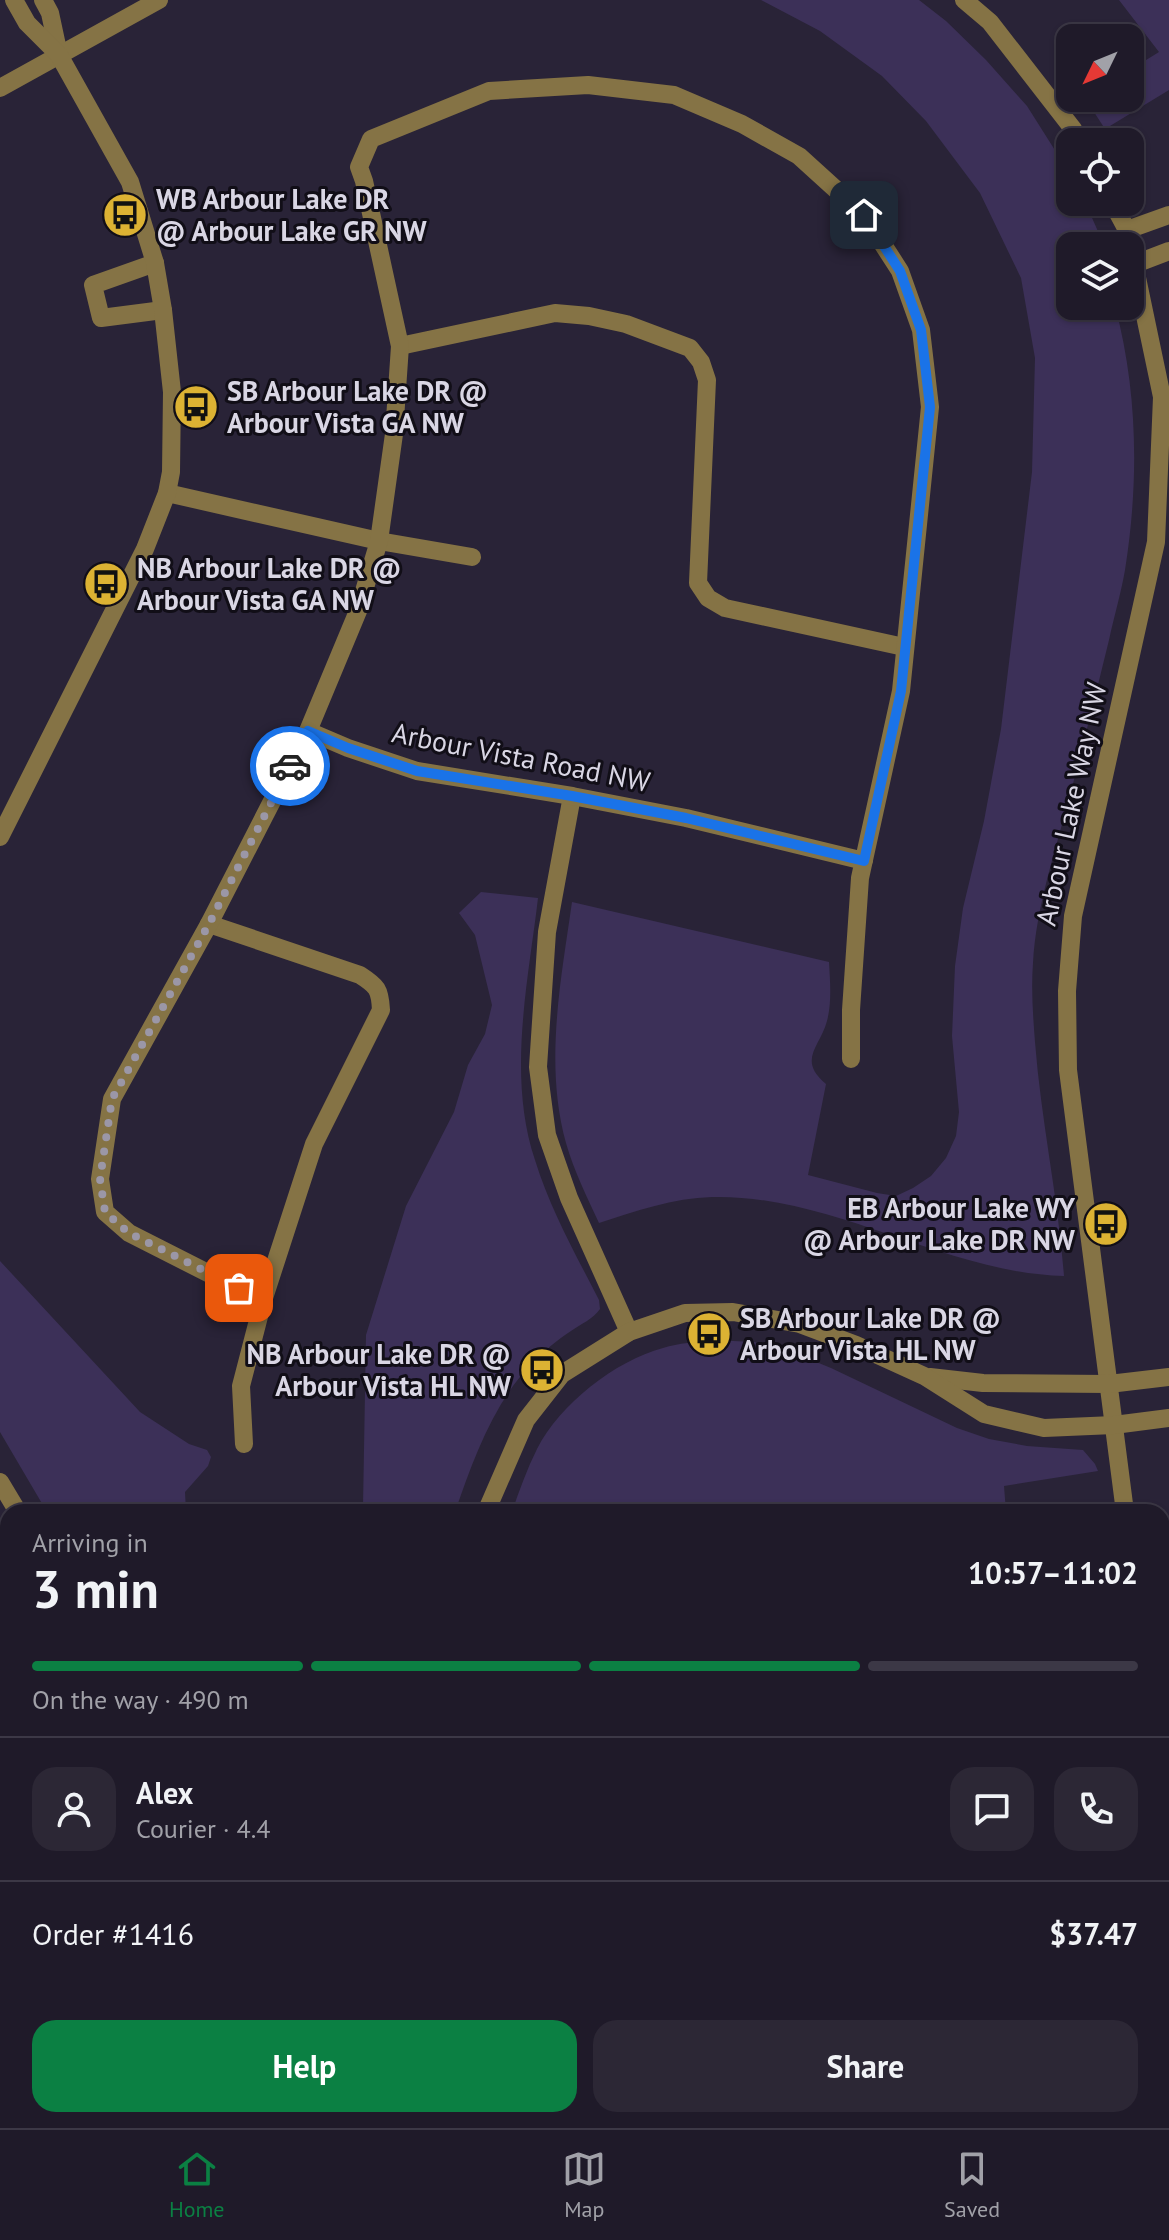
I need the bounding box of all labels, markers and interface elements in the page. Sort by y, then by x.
north arrow [1056,24,1144,112]
map controls [1056,24,1144,320]
button: locate [1056,128,1144,216]
place label: WB Arbour Lake DR @ Arbour Lake GR NW [156,180,427,249]
pin [830,181,898,249]
bus stop icon: WB Arbour Lake DR @ Arbour Lake GR NW [101,191,149,239]
icon: home [842,193,886,237]
button: layers [1056,232,1144,320]
place label: SB Arbour Lake DR @ Arbour Vista GA NW [227,372,488,441]
bus stop icon: SB Arbour Lake DR @ Arbour Vista GA NW [172,383,220,431]
place label: NB Arbour Lake DR @ Arbour Vista GA NW [137,549,401,618]
bus stop icon: NB Arbour Lake DR @ Arbour Vista GA NW [82,560,130,608]
street label: Arbour Lake Way NW [1027,679,1114,929]
street label: Arbour Vista Road NW [389,713,653,800]
courier [250,726,330,806]
icon: car [268,744,312,788]
place label: EB Arbour Lake WY @ Arbour Lake DR NW [803,1189,1076,1258]
bus stop icon: EB Arbour Lake WY @ Arbour Lake DR NW [1082,1200,1130,1248]
pin [205,1254,273,1322]
icon: bag [217,1266,261,1310]
place label: SB Arbour Lake DR @ Arbour Vista HL NW [740,1299,1001,1368]
bus stop icon: SB Arbour Lake DR @ Arbour Vista HL NW [685,1310,733,1358]
place label: NB Arbour Lake DR @ Arbour Vista HL NW [247,1335,512,1404]
bus stop icon: NB Arbour Lake DR @ Arbour Vista HL NW [518,1346,566,1394]
text: Arriving in [32,1526,148,1559]
text: 10:57–11:02 [968,1553,1138,1592]
text: 3 min [32,1555,159,1622]
text: On the way · 490 m [32,1683,249,1716]
button: person [32,1767,116,1851]
button: chat [950,1767,1034,1851]
button: phone [1054,1767,1138,1851]
text: Alex [136,1773,193,1812]
text: Courier · 4.4 [136,1812,270,1845]
text: Order #1416 [32,1914,194,1953]
text: $37.47 [1049,1914,1138,1953]
button: Help [32,2020,577,2112]
button: Share [593,2020,1138,2112]
tab: Home [169,2147,225,2223]
tab: Map [562,2147,606,2223]
tab: Saved [944,2147,1000,2223]

